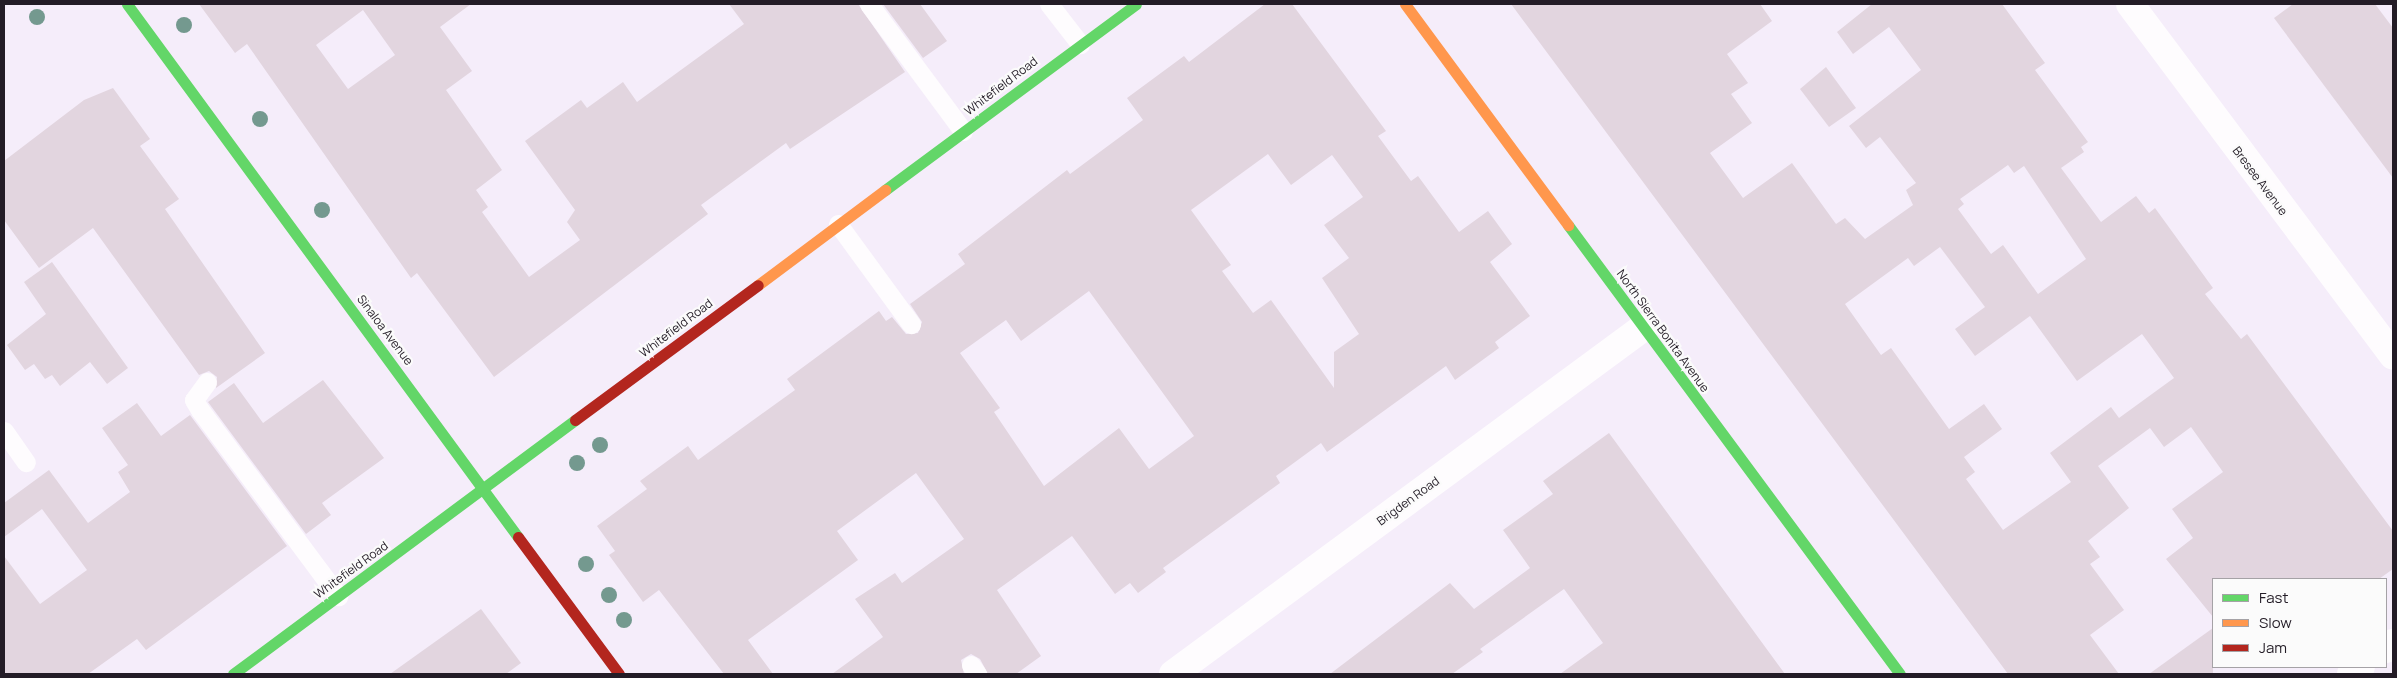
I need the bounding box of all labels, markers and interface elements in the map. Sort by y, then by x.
street label: Whitefield Road [962,54,1040,118]
street label: Bresee Avenue [2229,144,2291,218]
street label: North Sierra Bonita Avenue [1614,267,1712,395]
street label: Sinaloa Avenue [354,292,416,368]
street label: Whitefield Road [637,296,715,360]
street label: Brigden Road [1374,474,1442,528]
street label: Whitefield Road [311,538,391,602]
legend [2212,578,2387,668]
text: Fast [2259,587,2288,608]
text: Slow [2259,612,2292,633]
text: Jam [2259,637,2287,658]

